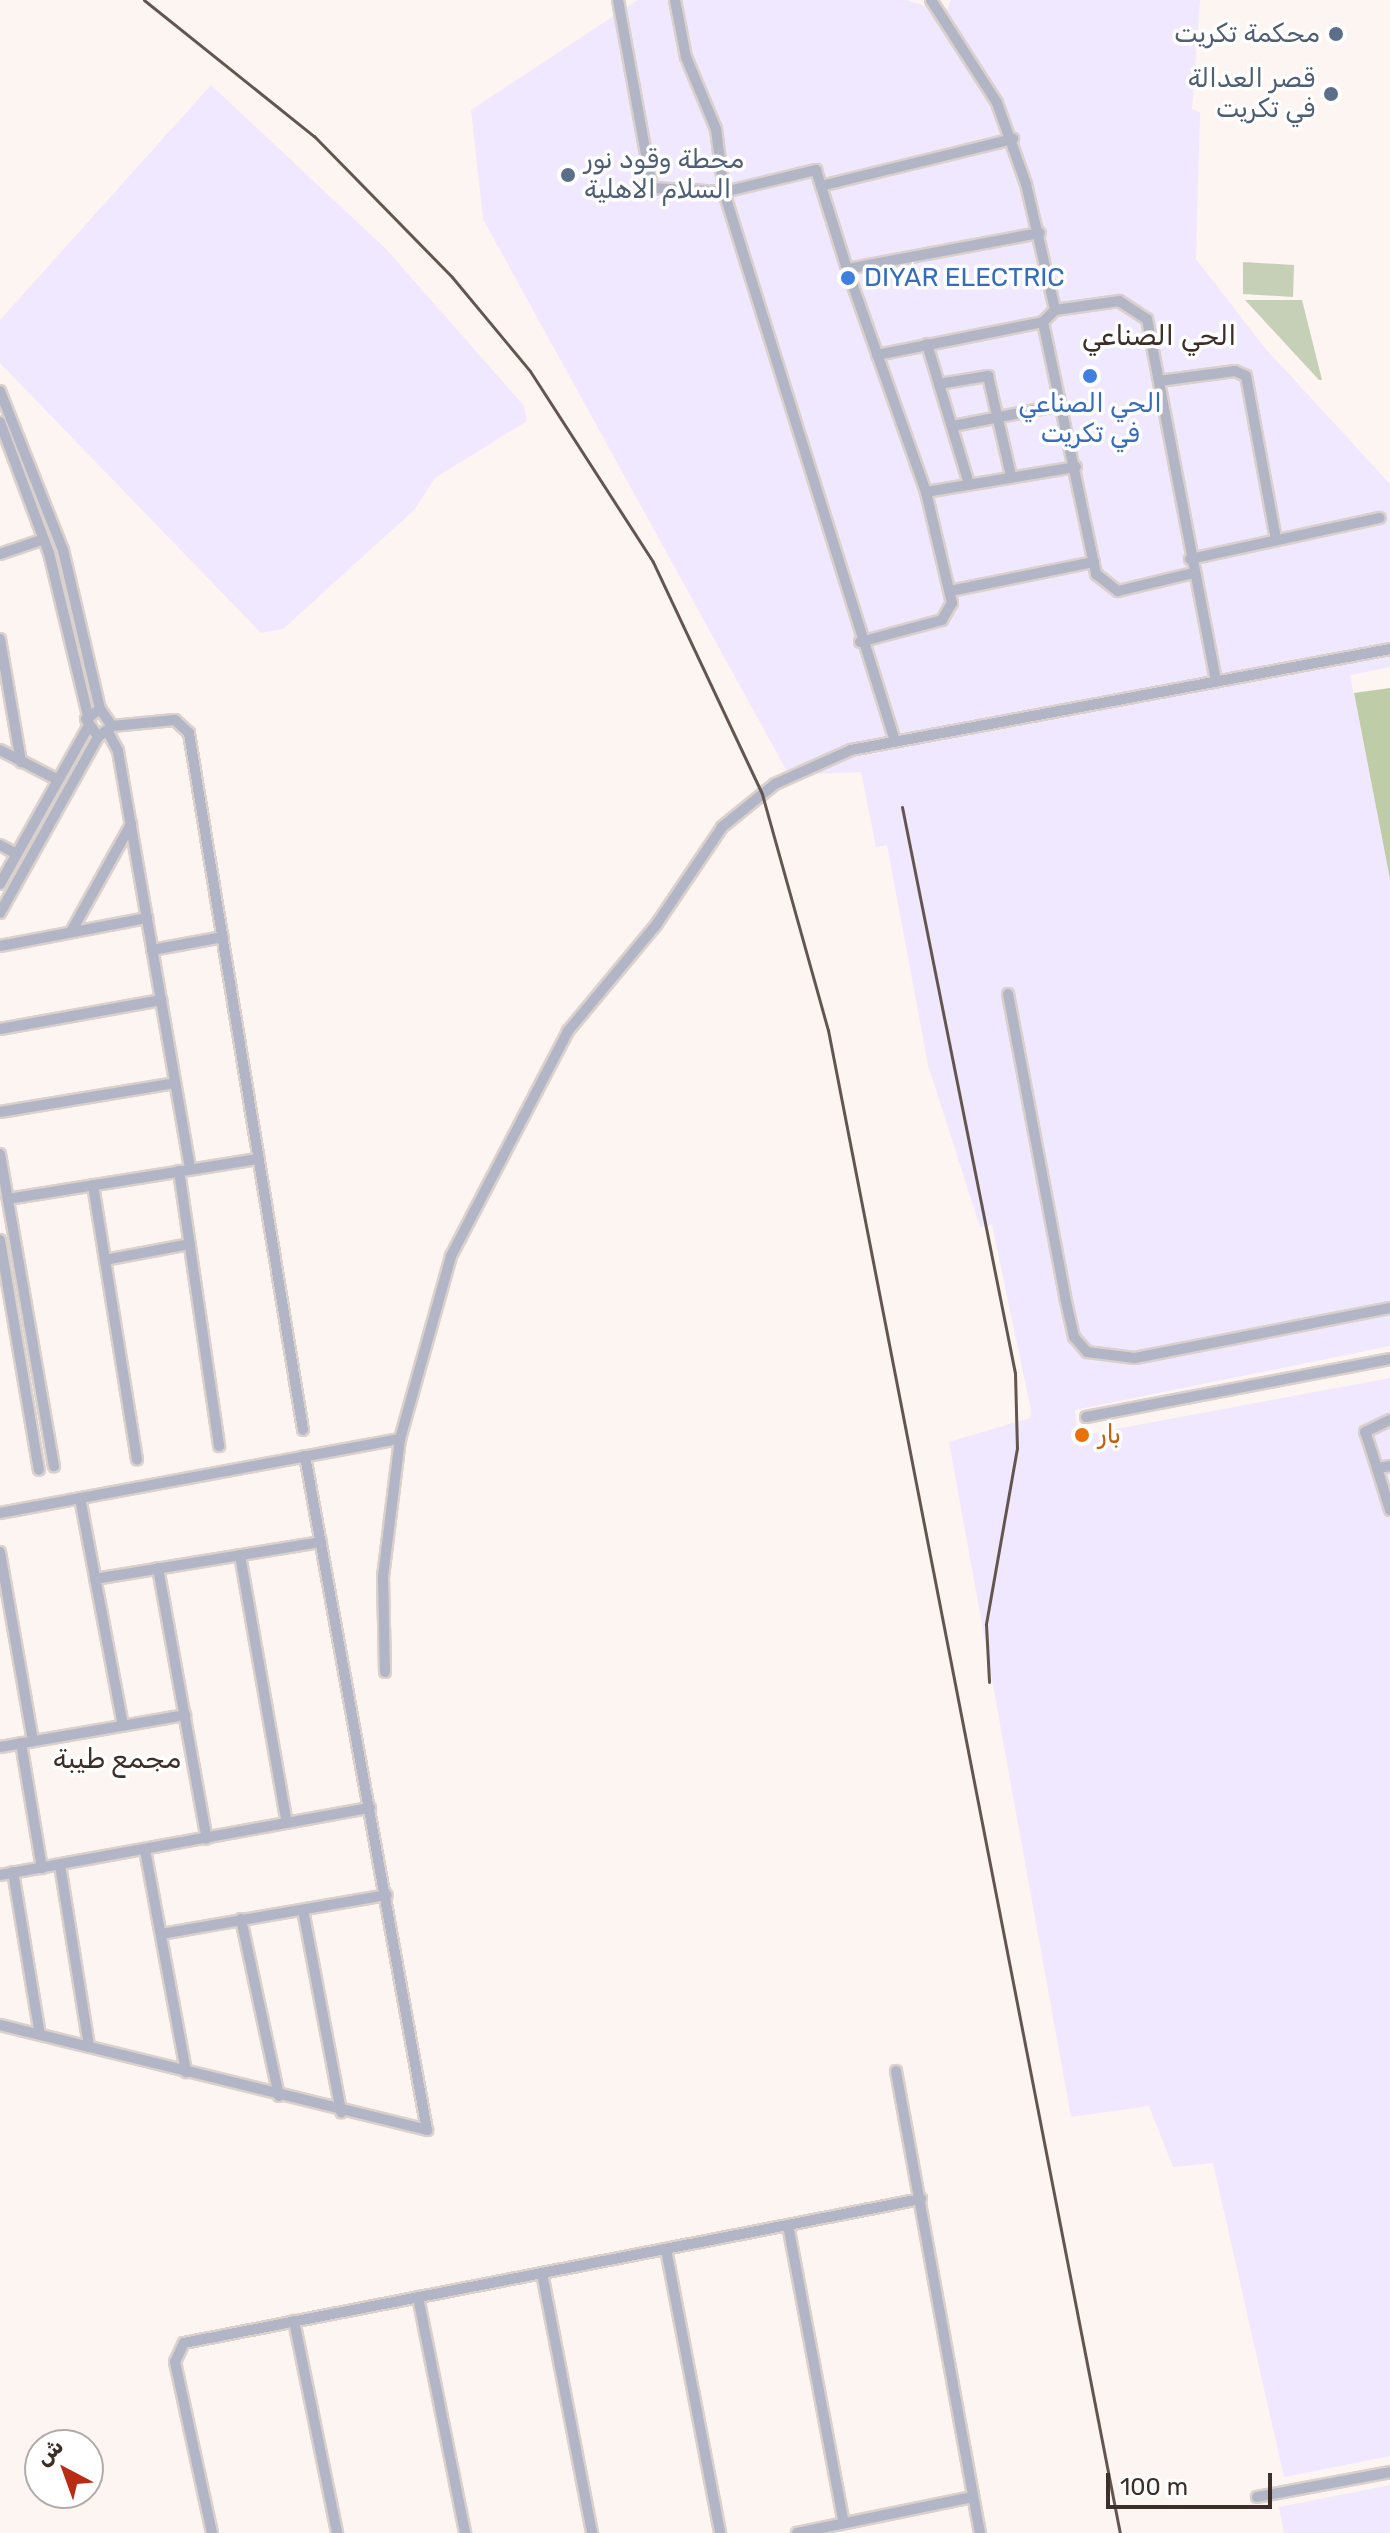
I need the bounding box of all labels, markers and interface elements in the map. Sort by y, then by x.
place label: محكمة تكريت [1174,18,1320,50]
marker: محكمة تكريت [1327,25,1345,43]
place label: قصر العدالة في تكريت [1188,63,1315,124]
marker: قصر العدالة في تكريت [1322,85,1340,103]
place label: محطة وقود نور السلام الاهلية [584,144,744,206]
marker: محطة وقود نور السلام الاهلية [559,166,577,184]
place label: DIYAR ELECTRIC [864,262,1065,294]
marker: DIYAR ELECTRIC [839,269,857,287]
district label: الحي الصناعي [1082,319,1236,353]
marker: الحي الصناعي في تكريت [1081,367,1099,385]
place label: الحي الصناعي في تكريت [1018,388,1162,450]
place label: بار [1098,1419,1121,1451]
marker: بار [1073,1426,1091,1444]
district label: مجمع طيبة [53,1742,181,1776]
north arrow [24,2429,104,2509]
text: ش [30,2433,69,2471]
scale bar [1110,2457,1276,2507]
text: 100 m [1120,2473,1188,2501]

